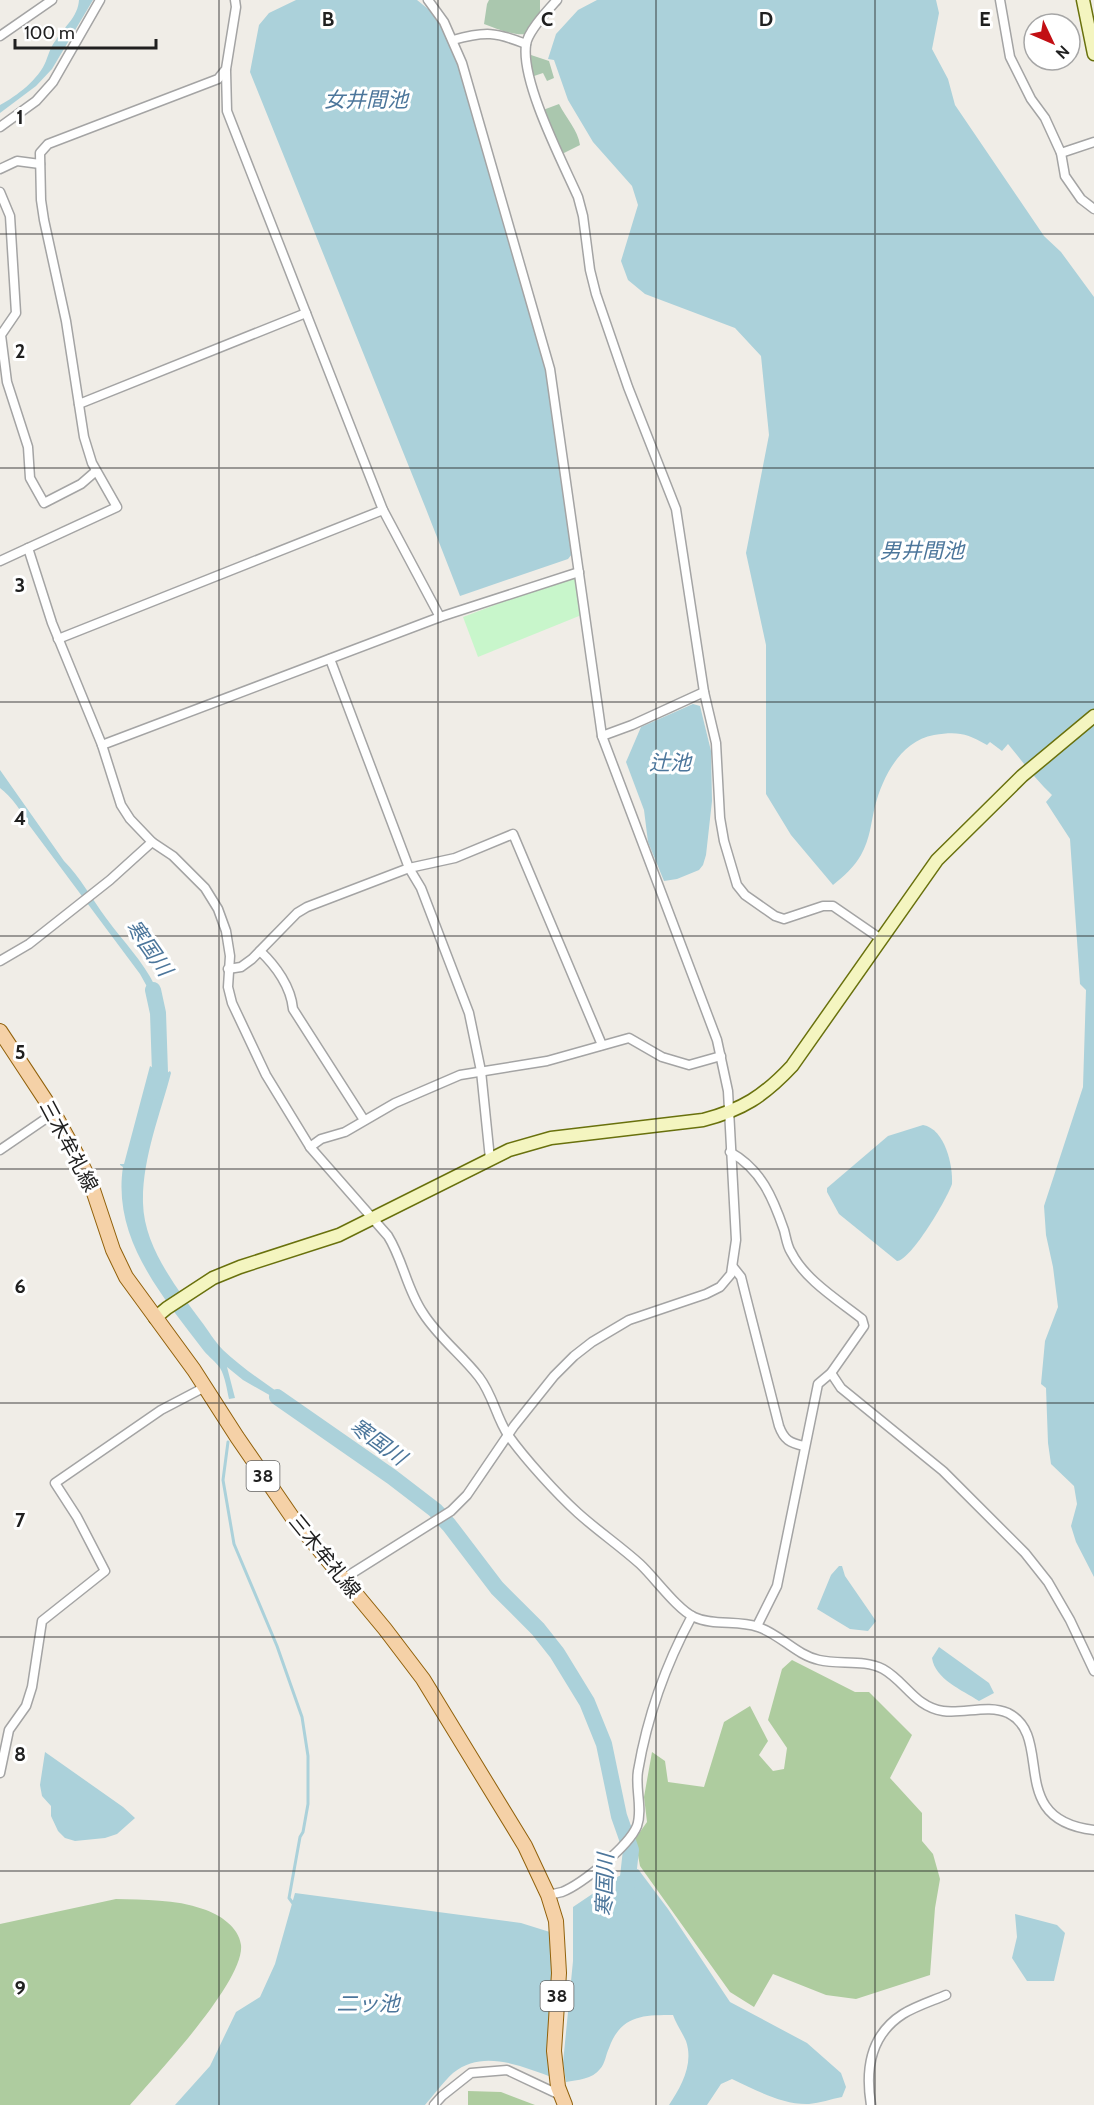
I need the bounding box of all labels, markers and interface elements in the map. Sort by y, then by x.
text: B [322,7,334,31]
text: C [541,7,553,31]
text: D [759,7,773,31]
text: E [979,7,991,31]
scale bar [15,12,156,50]
north arrow [1022,12,1082,72]
text: 100 m [24,22,75,44]
text: N [1052,41,1073,63]
water label: 女井間池 [324,87,410,112]
text: 1 [16,105,24,129]
text: 2 [15,339,25,363]
water label: 男井間池 [880,538,966,563]
text: 3 [15,573,25,597]
water label: 辻池 [649,750,693,775]
text: 4 [14,806,26,830]
water label: 寒国川 [121,915,179,982]
text: 5 [15,1040,25,1064]
street label: 三木牟礼線 [35,1096,103,1196]
text: 6 [14,1274,26,1298]
water label: 寒国川 [345,1413,413,1471]
road number: 38 [246,1461,280,1491]
text: 7 [15,1508,26,1532]
street label: 三木牟礼線 [284,1510,366,1602]
text: 8 [14,1742,26,1766]
water label: 寒国川 [591,1851,618,1917]
text: 9 [14,1976,26,2000]
road number: 38 [540,1981,574,2011]
water label: 二ッ池 [337,1991,401,2016]

